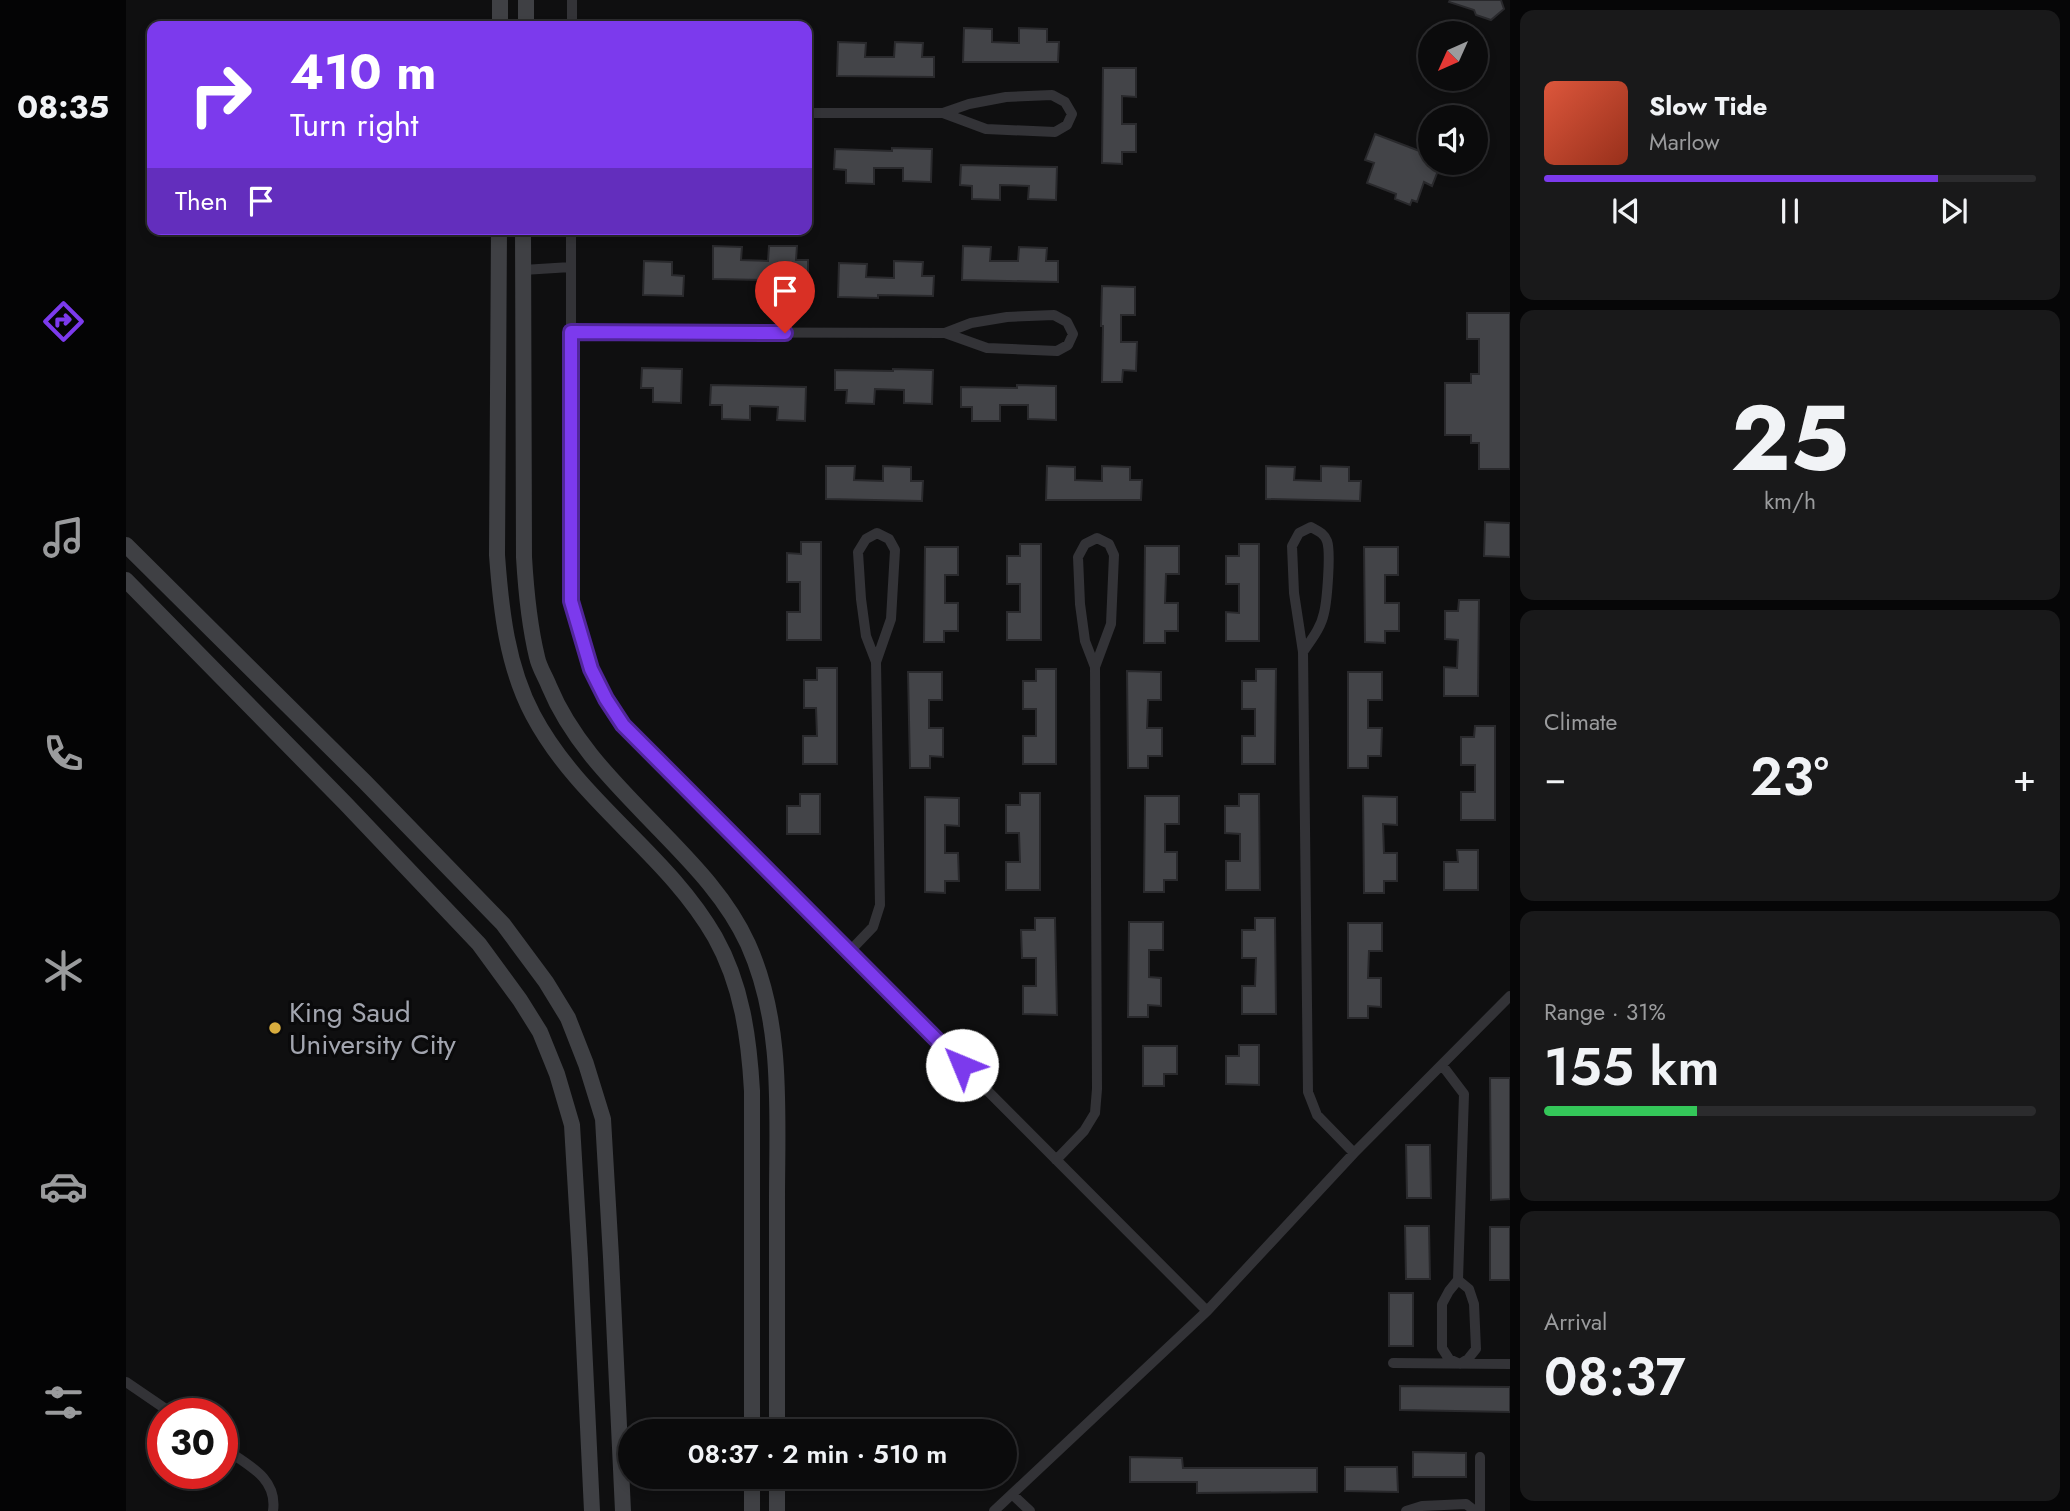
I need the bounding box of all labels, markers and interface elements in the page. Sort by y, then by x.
north arrow [1418,21,1488,91]
map controls [1418,21,1488,175]
text: 410 m [290,37,436,107]
icon: right [175,49,266,140]
text: 08:35 [17,84,109,130]
text: Slow Tide [1649,87,1768,125]
text: Turn right [290,102,419,148]
button: sound [1418,105,1488,175]
text: Marlow [1649,125,1720,159]
text: Then [175,182,228,220]
icon: arrive [242,182,280,220]
icon: previous [1607,192,1645,230]
icon: pause [1771,192,1809,230]
icon: next [1935,192,1973,230]
pin [755,261,815,333]
icon: arrive [766,272,804,310]
icon: directions [39,297,88,346]
text: 25 [1731,373,1849,504]
text: km/h [1764,484,1816,518]
icon: music [39,513,88,562]
text: Climate [1544,705,1617,739]
icon: phone [39,729,88,778]
text: 23° [1750,739,1829,815]
text: − [1544,750,1566,805]
text: + [2013,750,2036,805]
icon: climate [39,946,88,995]
place label: King Saud University City [289,992,457,1065]
text: Range · 31% [1544,995,1666,1029]
marker: King Saud University City [267,1020,283,1036]
position arrow [925,1028,999,1102]
text: 155 km [1544,1029,1719,1105]
icon: car [39,1162,88,1211]
text: Arrival [1544,1305,1607,1339]
text: 08:37 [1544,1339,1686,1415]
icon: filters [39,1378,88,1427]
speed limit sign: 30 [147,1398,238,1489]
text: 08:37 · 2 min · 510 m [688,1435,947,1473]

